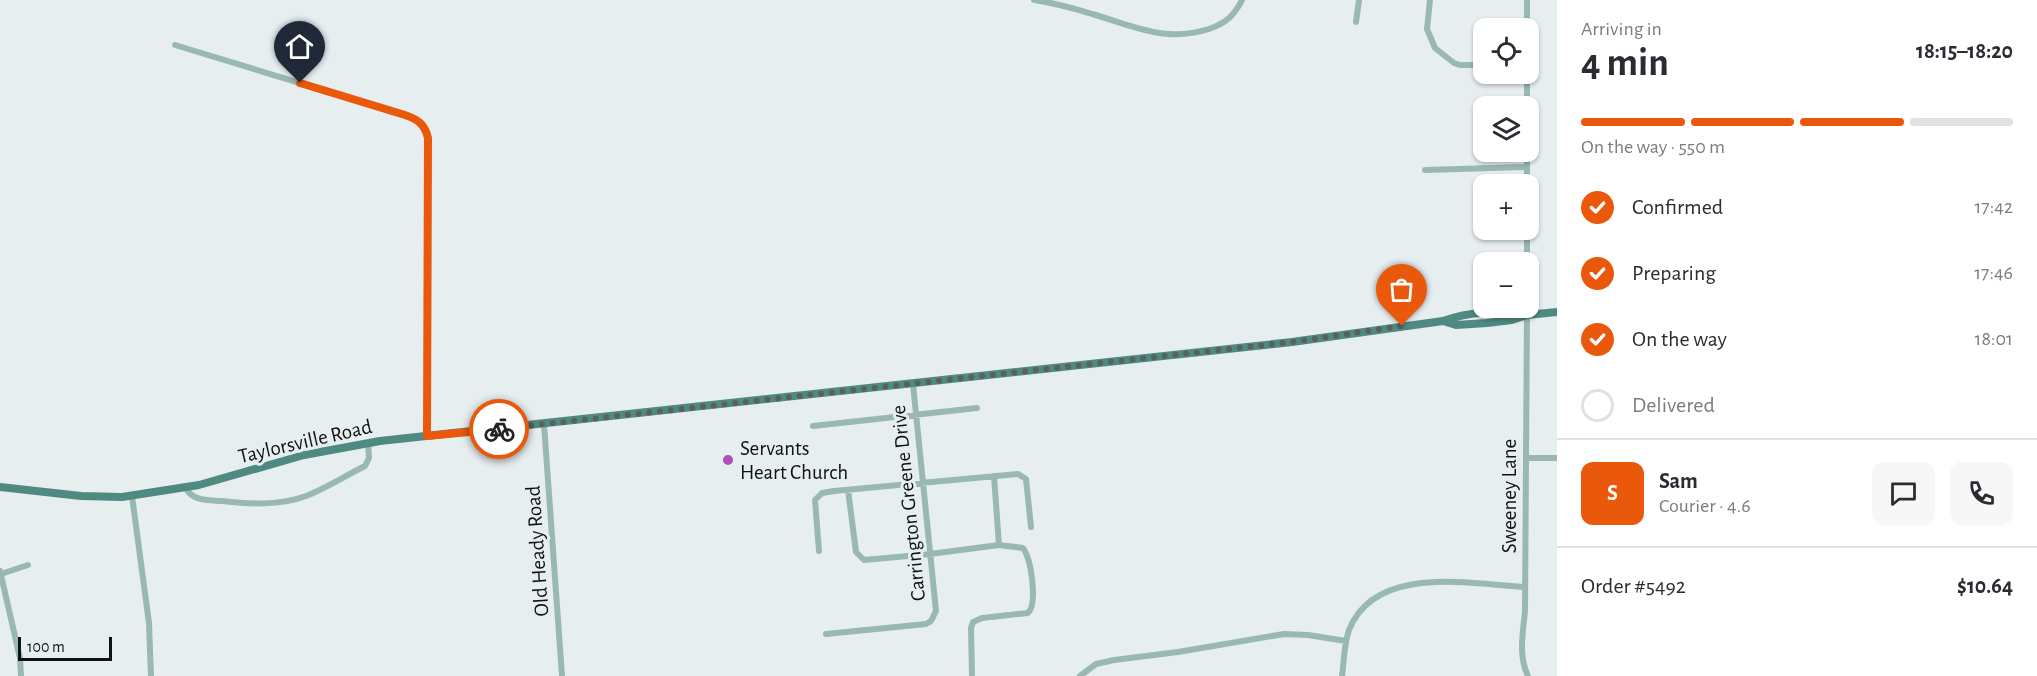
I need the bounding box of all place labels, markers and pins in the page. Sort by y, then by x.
pin [274,21,325,83]
pin [1376,264,1427,326]
place label: Servants Heart Church [740,438,848,483]
marker: Servants Heart Church [721,453,735,467]

